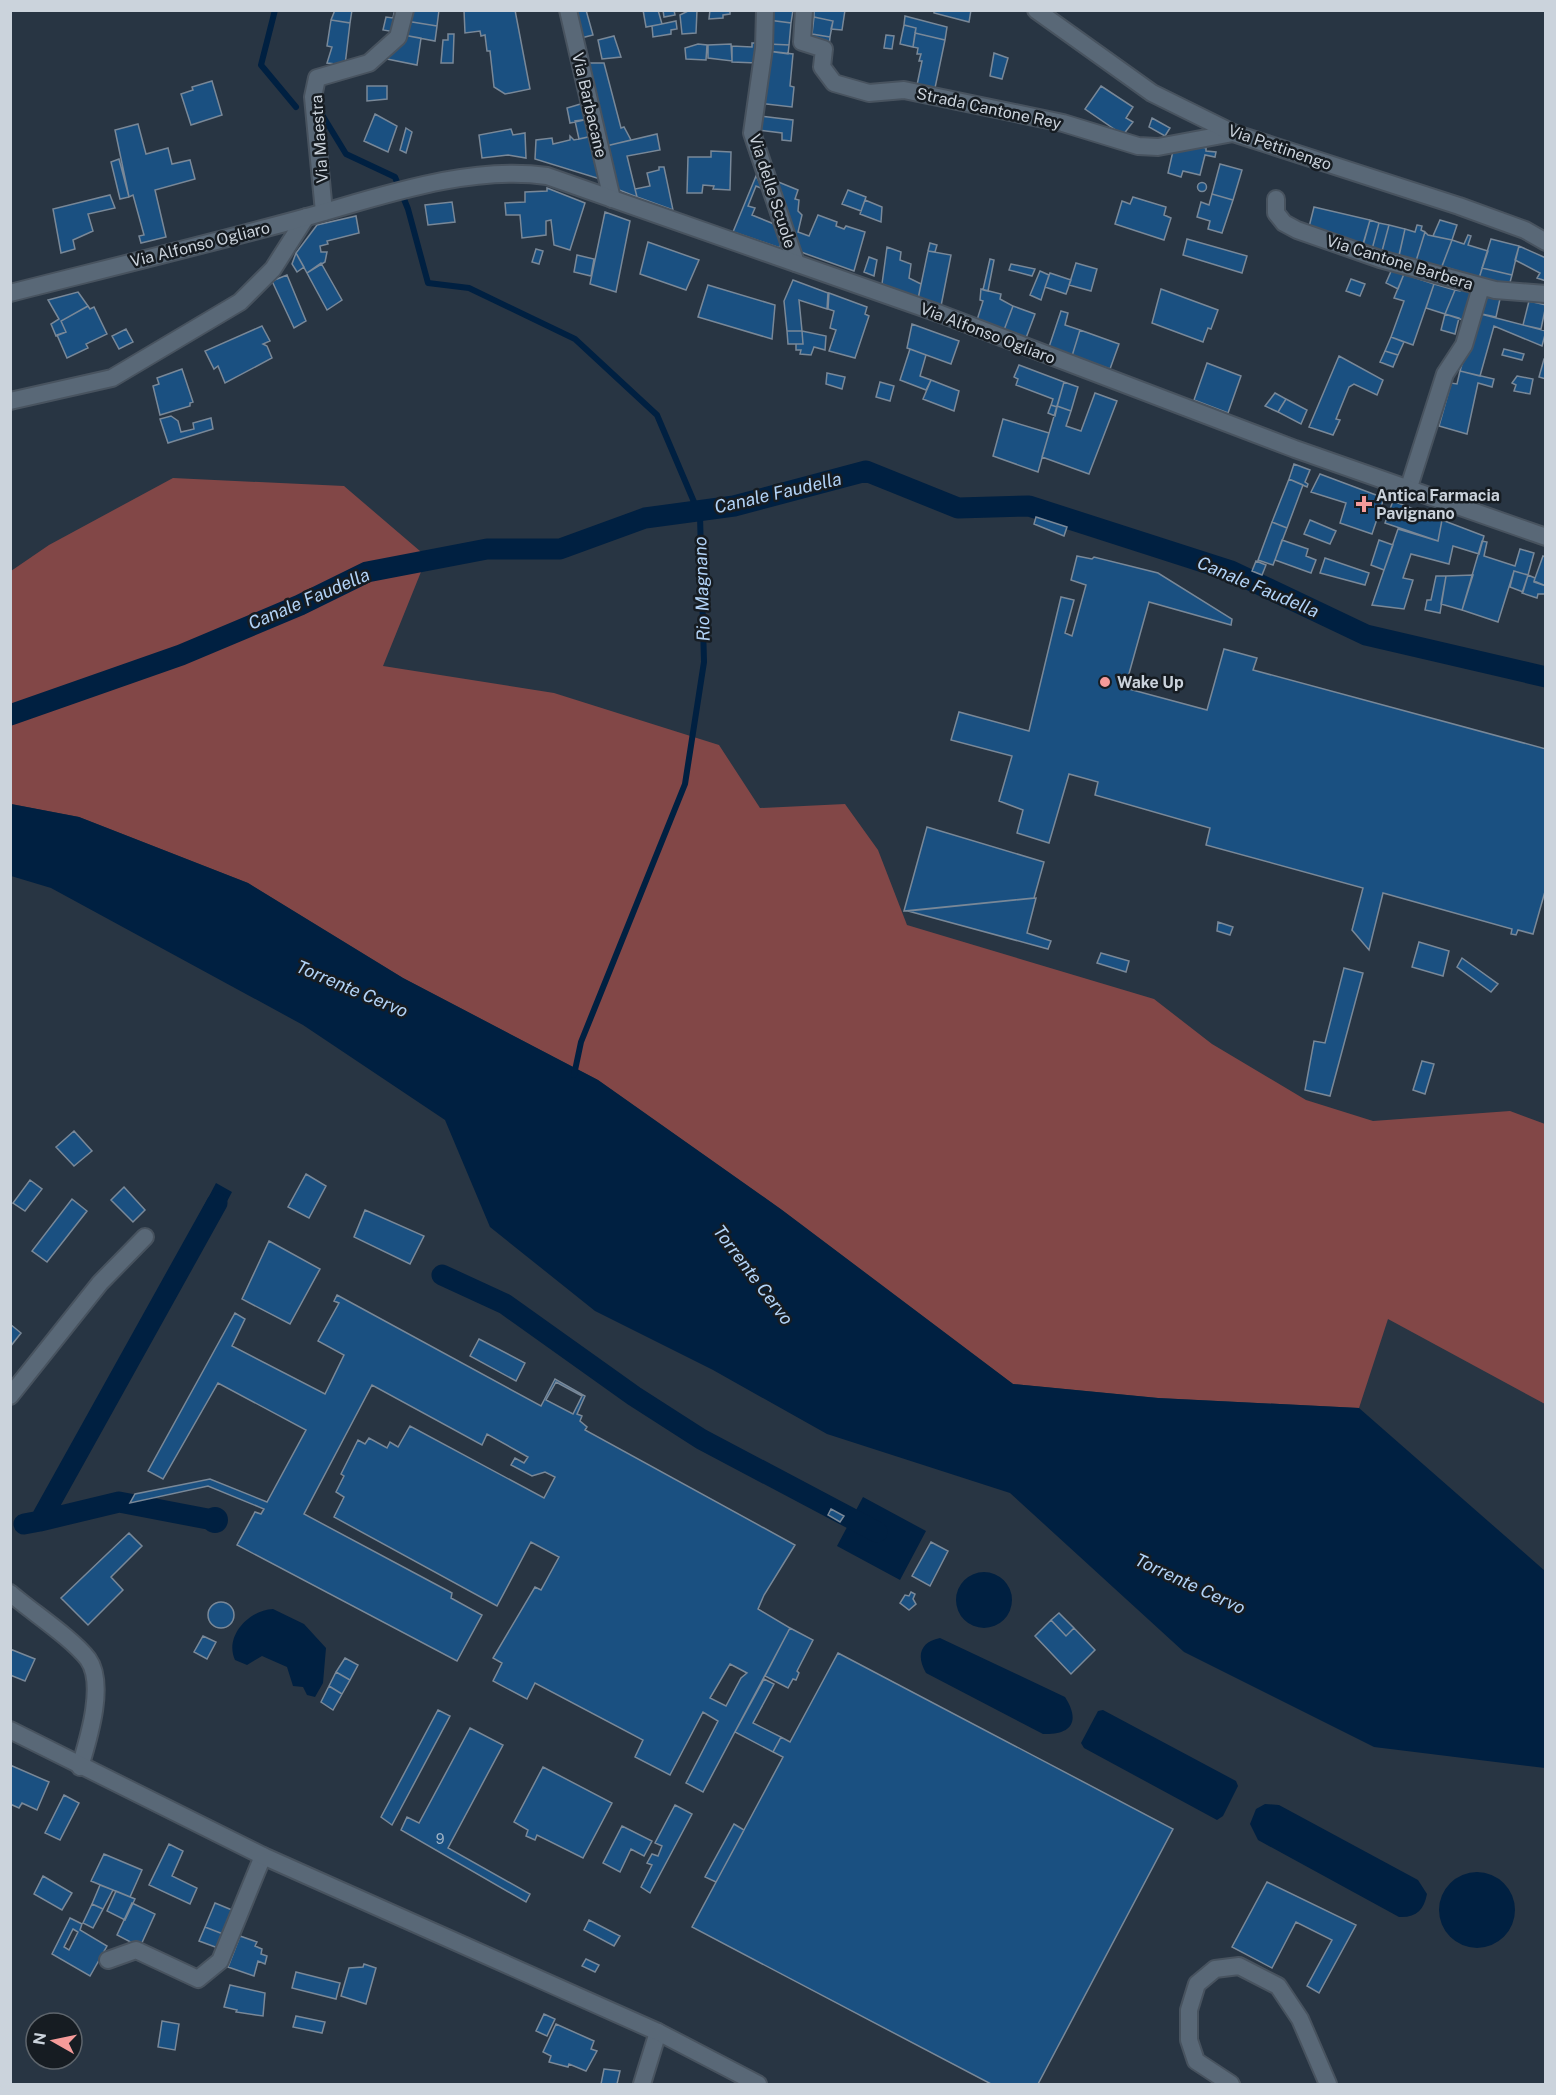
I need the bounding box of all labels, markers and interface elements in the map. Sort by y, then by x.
street label: Via Barbacane [568,51,611,160]
street label: Strada Cantone Rey [915,84,1063,133]
street label: Via Maestra [307,94,332,184]
street label: Via Pettinengo [1226,121,1334,174]
street label: Via delle Scuole [745,132,800,251]
street label: Via Alfonso Ogliaro [128,218,272,271]
street label: Via Cantone Barbera [1324,231,1476,294]
street label: Via Alfonso Ogliaro [918,299,1058,368]
water label: Canale Faudella [712,468,844,517]
place label: Antica Farmacia Pavignano [1376,486,1500,523]
marker: Antica Farmacia Pavignano [1357,497,1371,511]
water label: Rio Magnano [689,536,714,642]
water label: Canale Faudella [1194,551,1322,622]
water label: Canale Faudella [245,563,373,634]
place label: Wake Up [1117,673,1184,692]
marker: Wake Up [1098,675,1112,689]
water label: Torrente Cervo [293,956,411,1022]
water label: Torrente Cervo [709,1221,798,1329]
water label: Torrente Cervo [1132,1549,1249,1618]
house number: 9 [436,1831,445,1847]
north arrow [24,2011,84,2071]
text: N [29,2031,50,2046]

